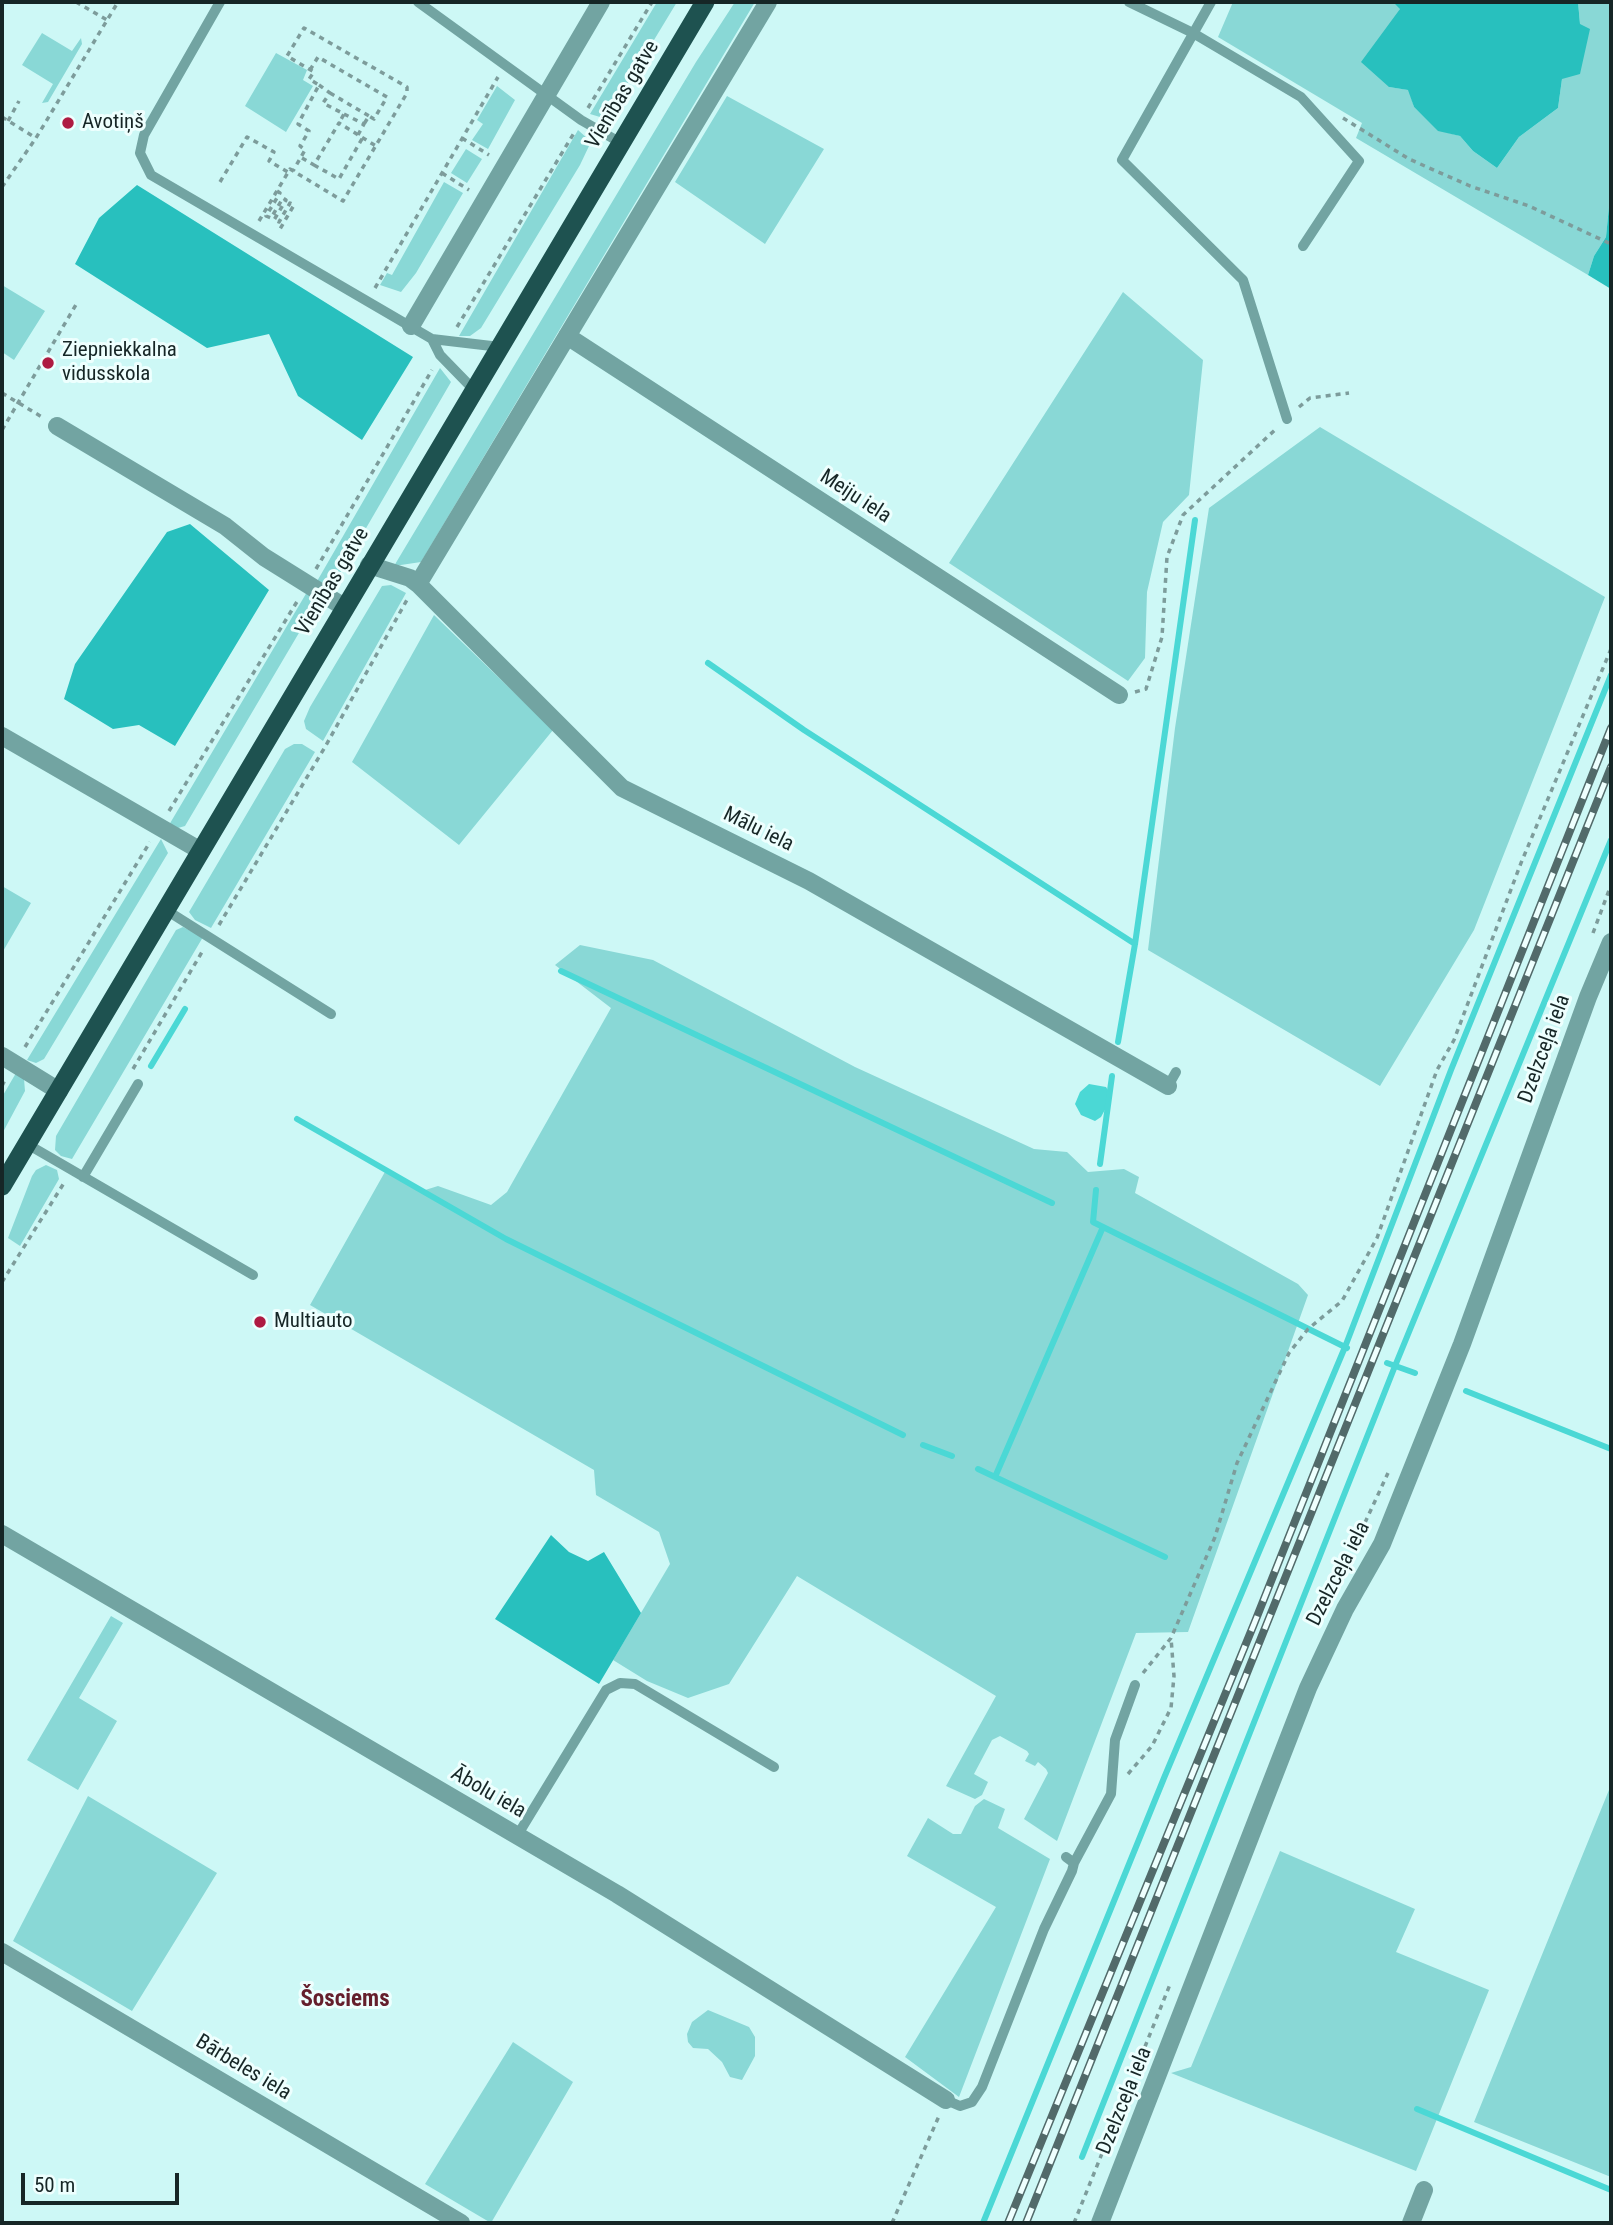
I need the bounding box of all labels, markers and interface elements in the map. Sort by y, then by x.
street label: Vienības gatve [581,36,665,154]
place label: Avotiņš [82,110,144,136]
marker: Avotiņš [60,115,76,131]
place label: Ziepniekkalna vidusskola [62,338,177,388]
marker: Ziepniekkalna vidusskola [40,355,56,371]
street label: Meiju iela [815,465,895,529]
street label: Vienības gatve [291,523,375,641]
street label: Mālu iela [719,802,797,858]
street label: Dzelzceļa iela [1514,991,1576,1107]
place label: Multiauto [274,1309,353,1335]
marker: Multiauto [252,1314,268,1330]
street label: Dzelzceļa iela [1302,1518,1376,1630]
street label: Ābolu iela [446,1762,530,1824]
district label: Šosciems [300,1986,390,2014]
street label: Bārbeles iela [191,2030,295,2106]
street label: Dzelzceļa iela [1092,2044,1158,2158]
scale bar [24,2158,182,2202]
text: 50 m [34,2173,75,2197]

